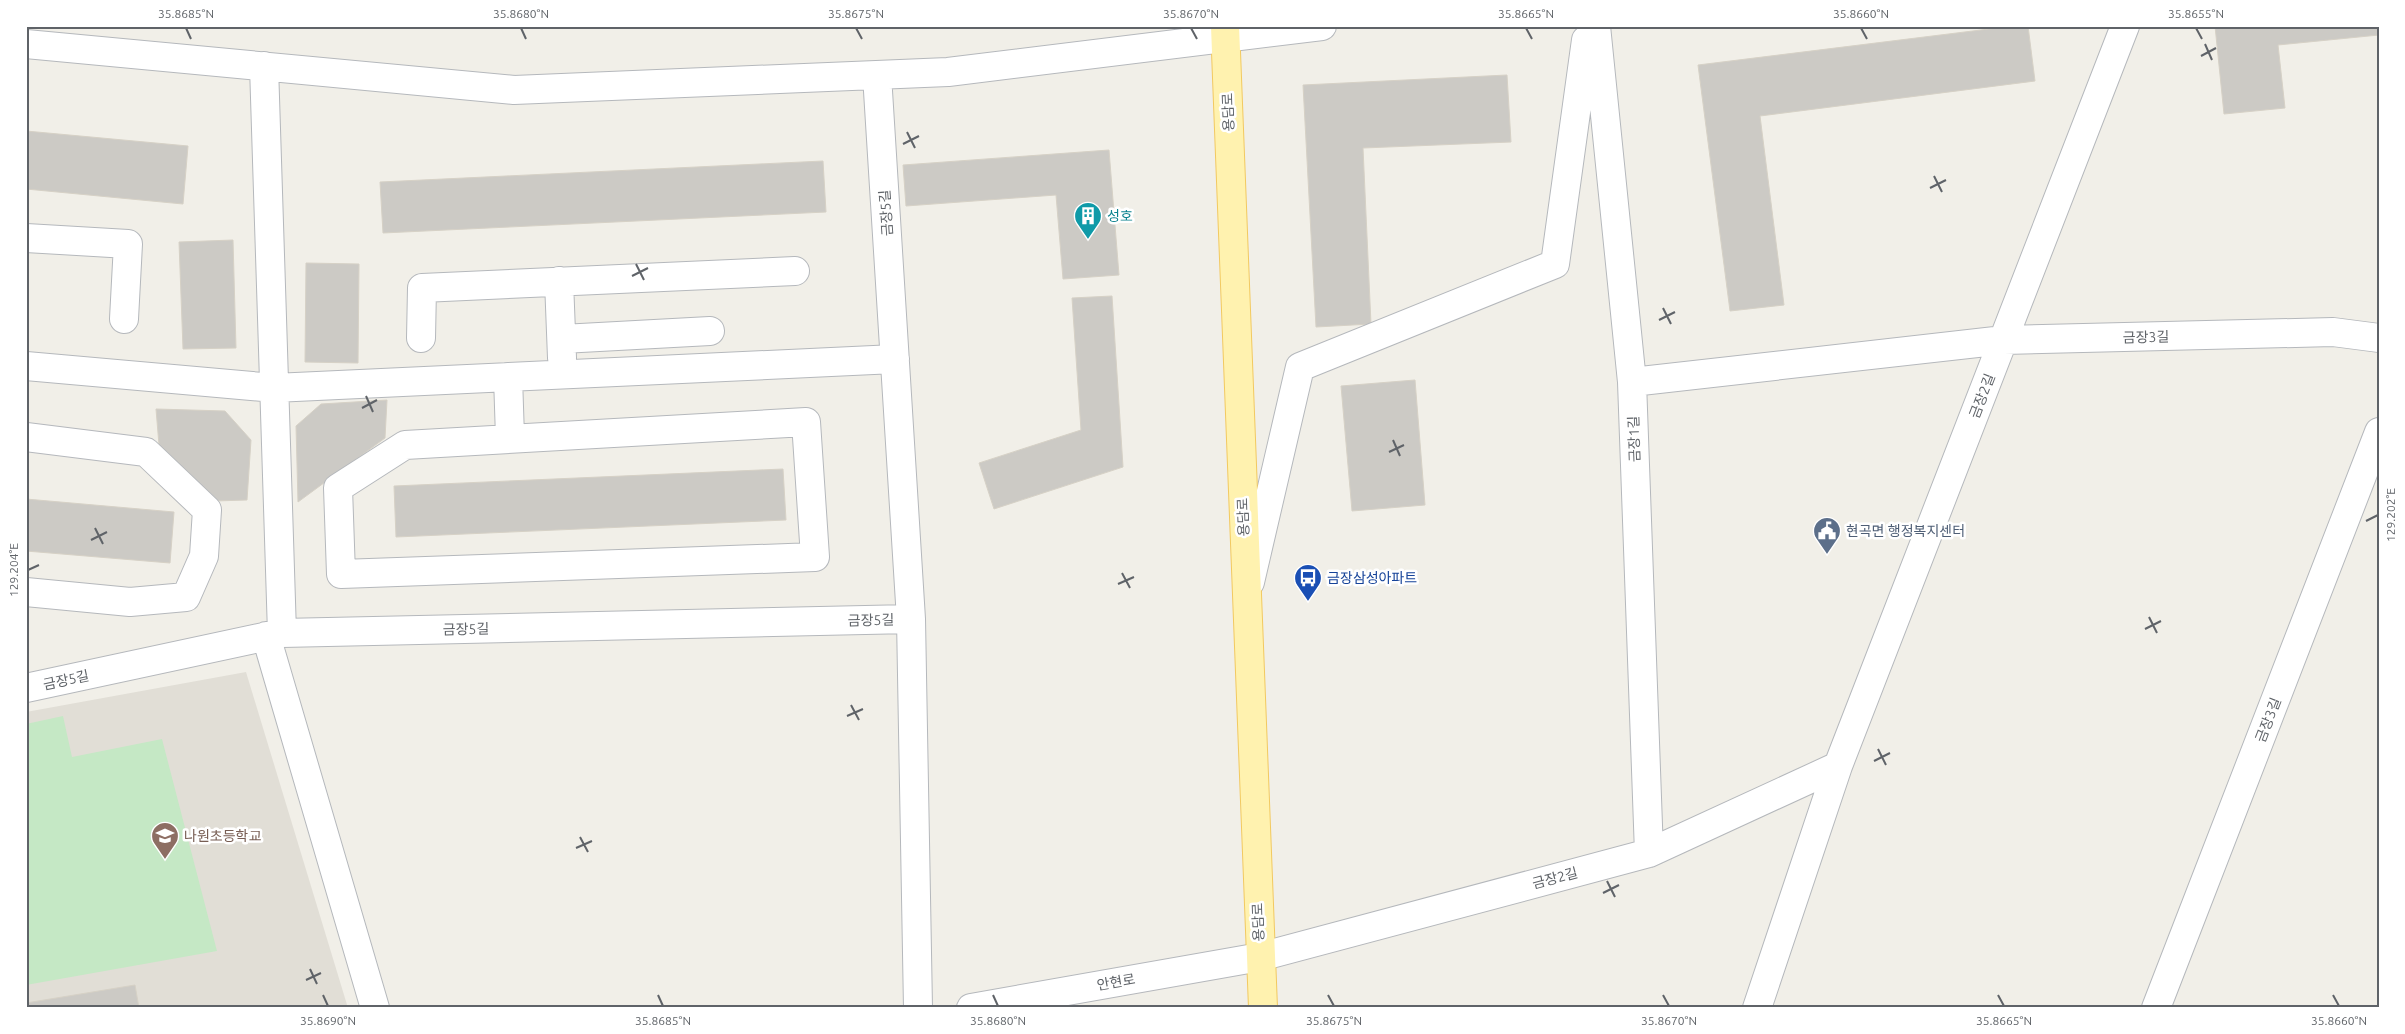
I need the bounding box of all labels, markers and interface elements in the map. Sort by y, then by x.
text: 35.8685°N [158,7,214,20]
text: 35.8680°N [493,7,549,20]
text: 35.8675°N [828,7,884,20]
text: 35.8670°N [1163,7,1219,20]
text: 35.8665°N [1498,7,1554,20]
text: 35.8660°N [1833,7,1889,20]
text: 35.8655°N [2168,7,2224,20]
street label: 용담로 [1219,92,1237,132]
street label: 금장5길 [876,189,896,237]
building icon: 성호 [1073,201,1103,240]
place label: 성호 [1107,208,1133,224]
street label: 금장3길 [2123,329,2169,345]
street label: 금장2길 [1966,371,1998,421]
street label: 금장1길 [1625,415,1643,463]
text: 129.202°E [2384,488,2397,542]
street label: 용담로 [1234,497,1252,537]
public building icon: 현곡면 행정복지센터 [1812,516,1842,555]
place label: 현곡면 행정복지센터 [1846,523,1965,539]
text: 129.204°E [7,543,20,597]
bus stop icon: 금장삼성아파트 [1293,563,1323,602]
place label: 금장삼성아파트 [1327,570,1417,586]
street label: 금장5길 [848,612,894,628]
street label: 금장5길 [443,621,489,637]
street label: 금장5길 [42,667,90,693]
street label: 금장3길 [2252,695,2284,745]
school or university icon: 나원초등학교 [150,821,180,860]
place label: 나원초등학교 [184,828,261,844]
street label: 금장2길 [1530,864,1580,892]
street label: 용담로 [1249,902,1267,942]
street label: 안현로 [1096,971,1137,993]
text: 35.8690°N [300,1014,356,1027]
text: 35.8685°N [635,1014,691,1027]
text: 35.8680°N [970,1014,1026,1027]
text: 35.8675°N [1306,1014,1362,1027]
text: 35.8670°N [1641,1014,1697,1027]
text: 35.8665°N [1976,1014,2032,1027]
text: 35.8660°N [2311,1014,2367,1027]

